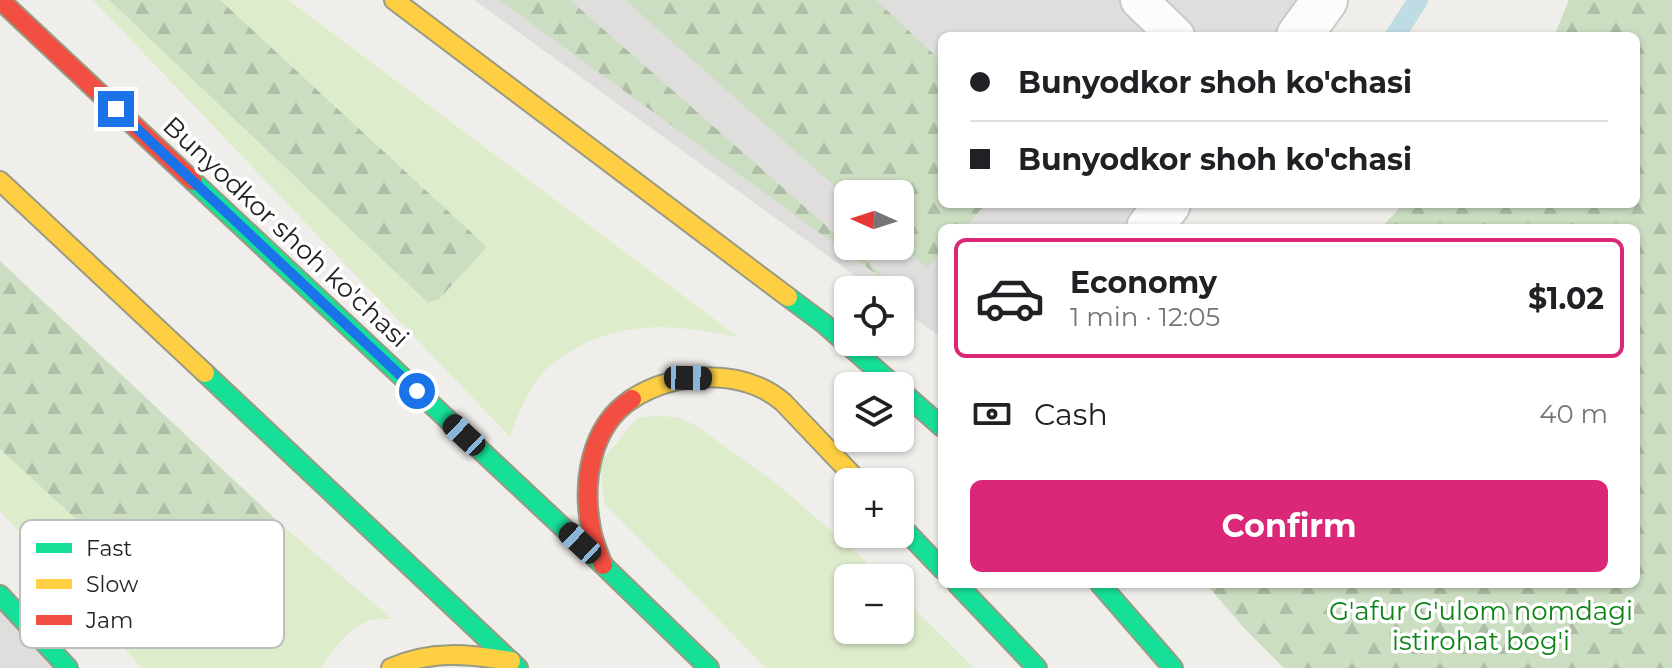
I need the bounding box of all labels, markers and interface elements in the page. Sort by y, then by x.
text: Bunyodkor shoh ko'chasi [1018,64,1412,101]
route end [98,91,134,127]
street label: Bunyodkor shoh ko'chasi [157,110,415,354]
text: Bunyodkor shoh ko'chasi [1018,141,1412,178]
north arrow [834,180,914,260]
map controls [834,180,914,644]
icon: car [974,262,1046,334]
text: Economy [1070,264,1217,301]
button: locate [834,276,914,356]
text: $1.02 [1528,280,1604,317]
text: 1 min · 12:05 [1070,301,1220,333]
car [664,366,712,390]
button: layers [834,372,914,452]
route start [399,373,435,409]
icon: cash [970,392,1014,436]
text: Cash [1034,396,1108,433]
text: 40 m [1539,398,1608,430]
car [438,410,490,460]
button: + [834,468,914,548]
button: Confirm [970,480,1608,572]
car [554,518,606,568]
legend [20,520,284,648]
text: Fast [86,535,132,562]
button: − [834,564,914,644]
text: Slow [86,571,139,598]
park label: G'afur G'ulom nomdagi istirohat bog'i [1329,595,1633,657]
text: Jam [85,607,133,634]

